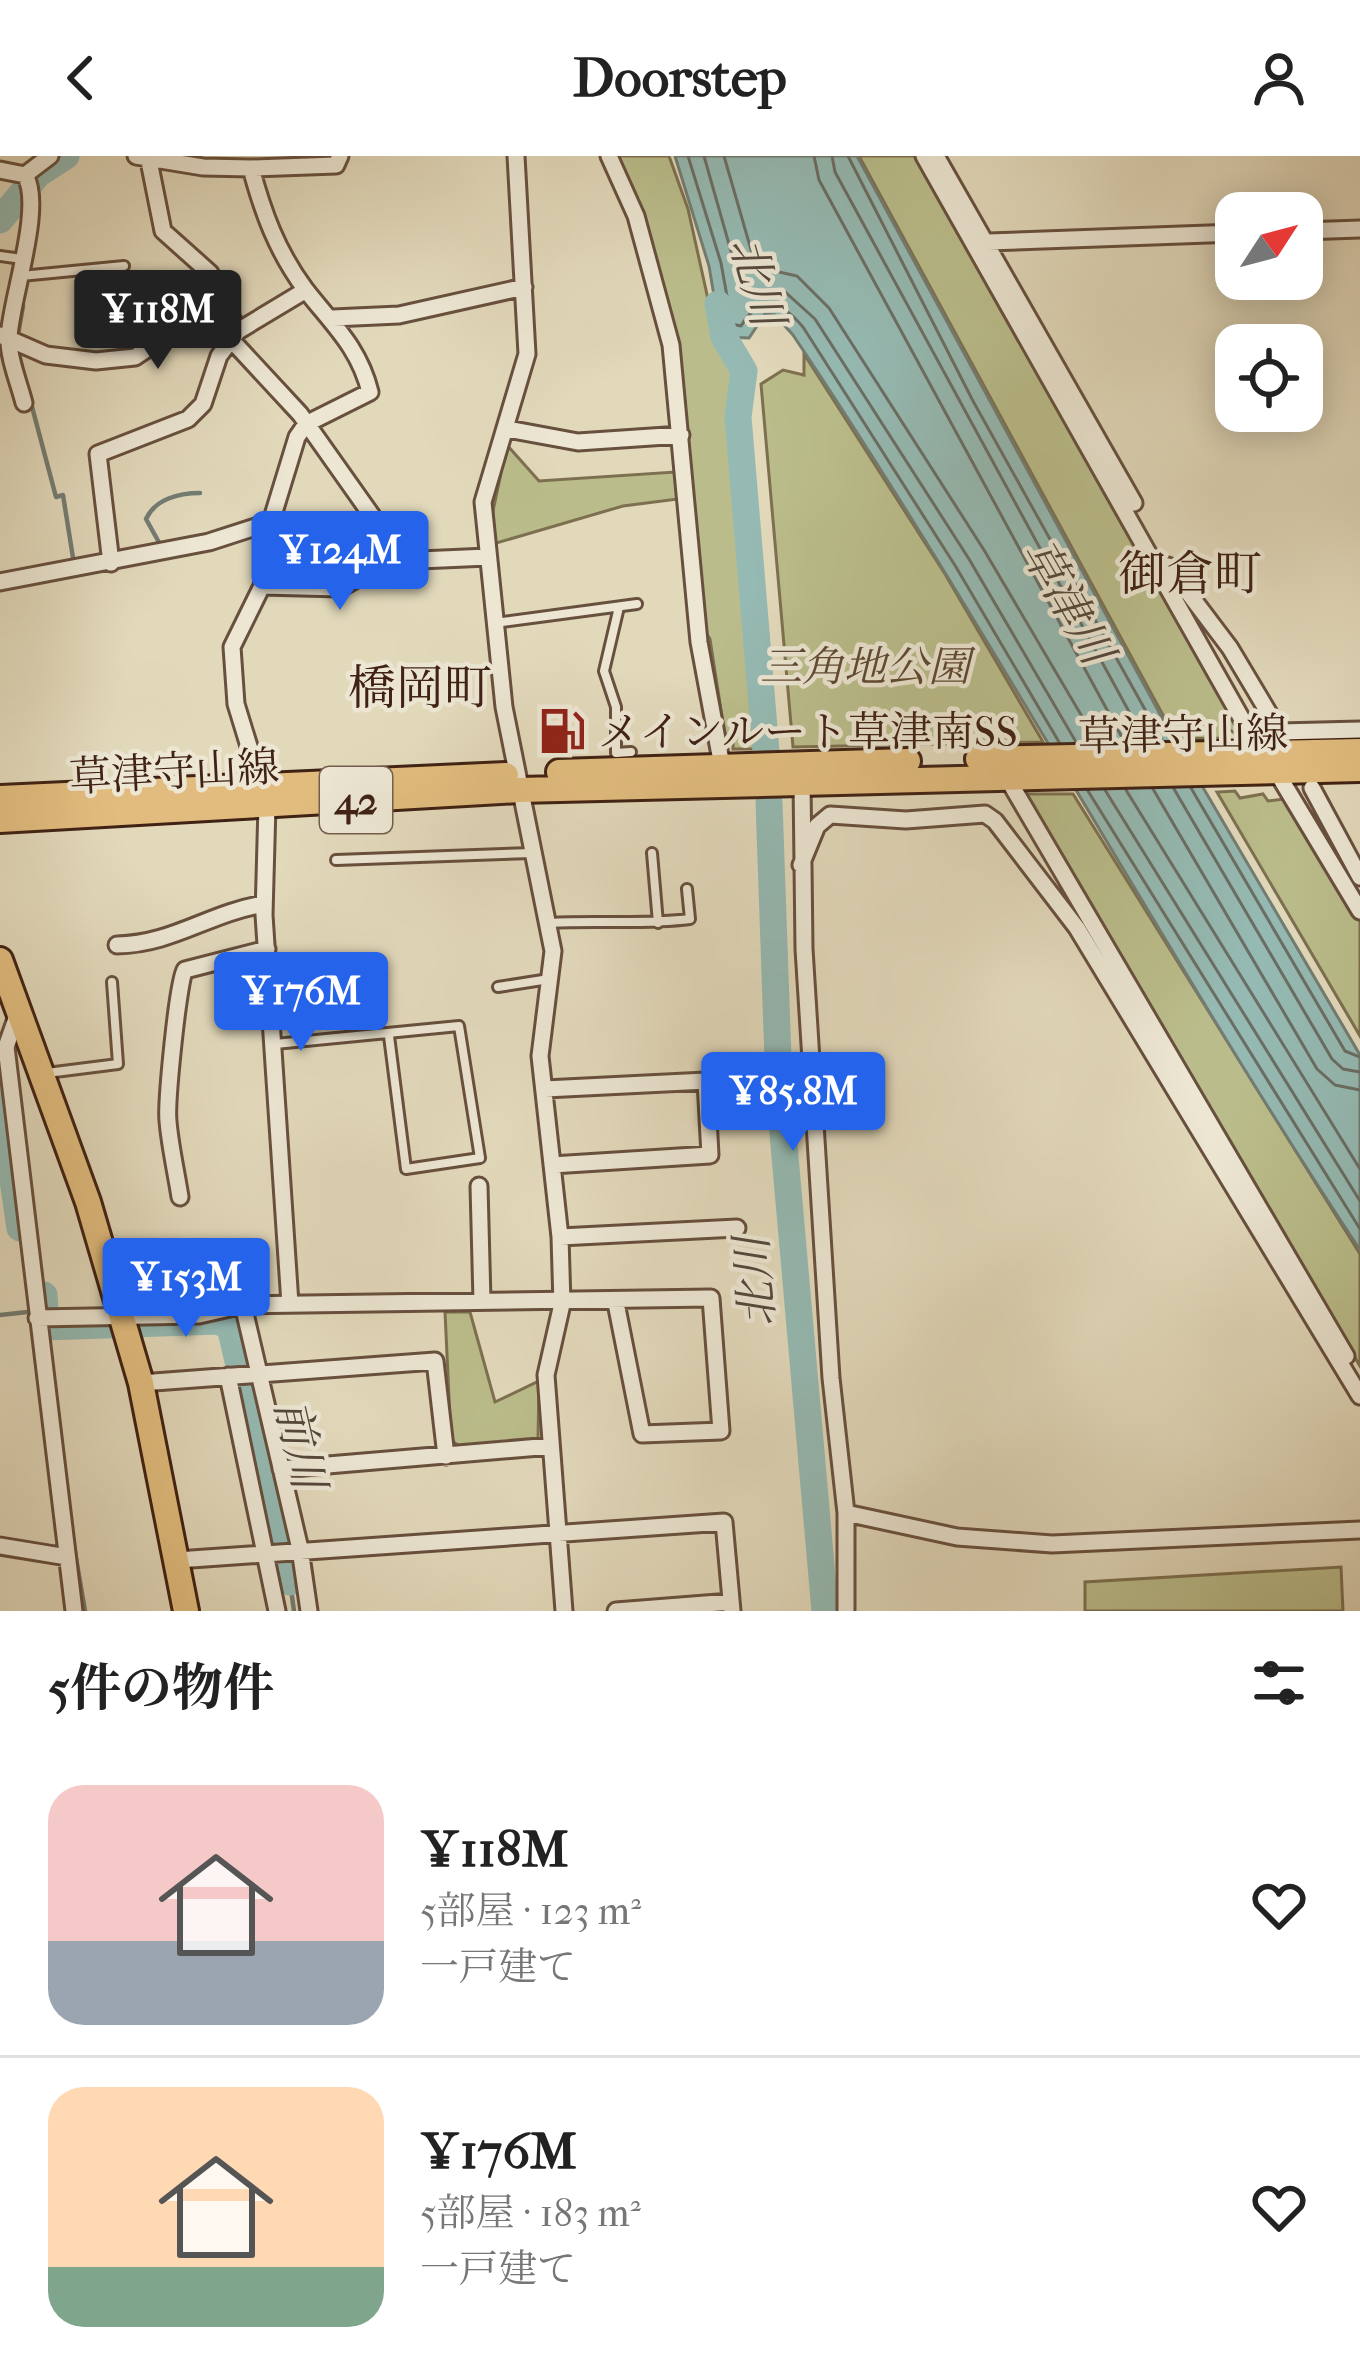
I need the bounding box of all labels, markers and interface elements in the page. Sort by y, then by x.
icon: back [48,45,114,111]
icon: person [1246,45,1312,111]
text: Doorstep [573,47,787,110]
north arrow [1215,192,1323,300]
map controls [1215,192,1323,432]
water label: 北川 [719,231,796,337]
pin: ¥118M [74,270,242,372]
text: ¥118M [101,286,215,332]
button: locate [1215,324,1323,432]
pin: ¥124M [256,511,424,613]
text: ¥124M [279,527,402,573]
water label: 草津川 [1010,530,1126,678]
district label: 御倉町 [1118,546,1262,602]
park label: 三角地公園 [760,643,976,692]
district label: 橋岡町 [348,660,492,716]
fuel station icon: メインルート草津南SS [537,706,587,756]
place label: メインルート草津南SS [598,708,1018,757]
street label: 草津守山線 [1078,709,1288,762]
street label: 草津守山線 [68,743,280,802]
road number: 42 [320,767,392,833]
pin: ¥176M [217,952,385,1054]
text: ¥176M [241,968,361,1014]
pin: ¥85.8M [695,1052,891,1154]
text: ¥85.8M [728,1068,858,1114]
water label: 北川 [725,1230,786,1329]
pin: ¥153M [102,1238,270,1340]
text: ¥153M [130,1254,242,1300]
water label: 前川 [264,1395,337,1499]
icon: filters [1246,1650,1312,1716]
text: 5件の物件 [48,1658,274,1718]
text: ¥118M [420,1819,568,1879]
icon: home [144,1833,288,1977]
icon: heart [1246,1872,1312,1938]
text: 5部屋 · 123 m² [420,1888,641,1934]
text: 一戸建て [420,1944,576,1990]
text: ¥176M [420,2121,577,2181]
icon: home [144,2135,288,2279]
icon: heart [1246,2174,1312,2240]
text: 5部屋 · 183 m² [420,2190,641,2236]
text: 一戸建て [420,2246,576,2292]

